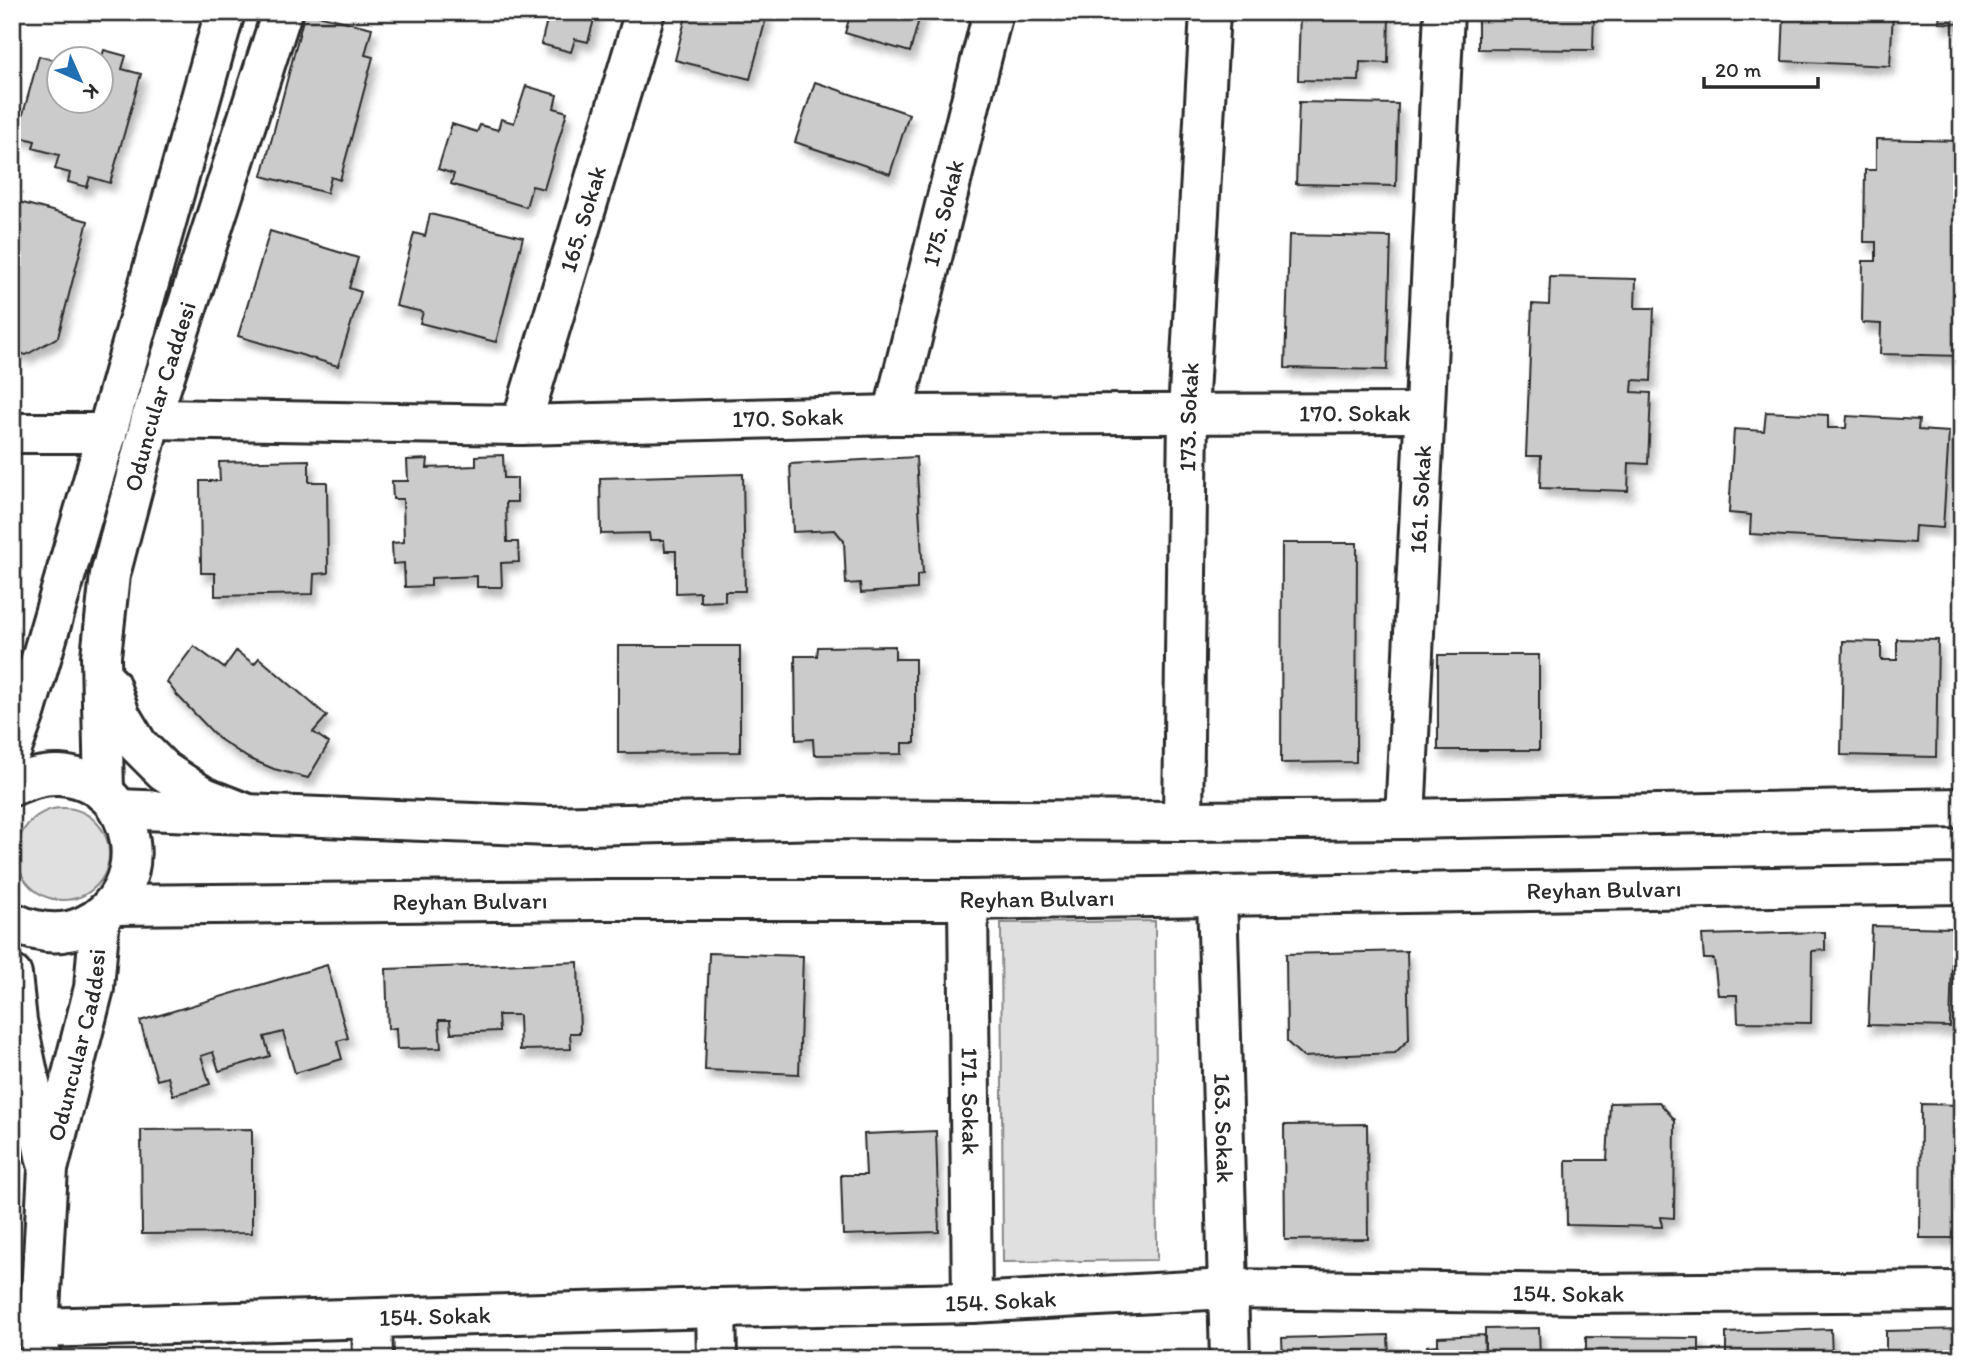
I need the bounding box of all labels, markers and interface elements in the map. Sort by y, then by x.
north arrow [46,46,116,116]
scale bar [1704,46,1818,90]
text: 20 m [1715,57,1762,82]
text: K [79,79,104,105]
street label: 175. Sokak [915,156,970,270]
street label: 165. Sokak [553,162,612,276]
street label: Oduncular Caddesi [118,298,202,494]
street label: 173. Sokak [1172,361,1205,472]
street label: 170. Sokak [1299,398,1411,427]
street label: 170. Sokak [732,401,844,433]
street label: 161. Sokak [1403,444,1437,554]
street label: Reyhan Bulvarı [1526,874,1682,905]
street label: Reyhan Bulvarı [959,883,1115,914]
street label: Reyhan Bulvarı [392,885,548,916]
street label: Oduncular Caddesi [41,947,111,1144]
street label: 171. Sokak [955,1047,986,1155]
street label: 163. Sokak [1208,1072,1240,1184]
street label: 154. Sokak [1512,1278,1624,1308]
street label: 154. Sokak [944,1283,1057,1318]
street label: 154. Sokak [379,1300,491,1332]

